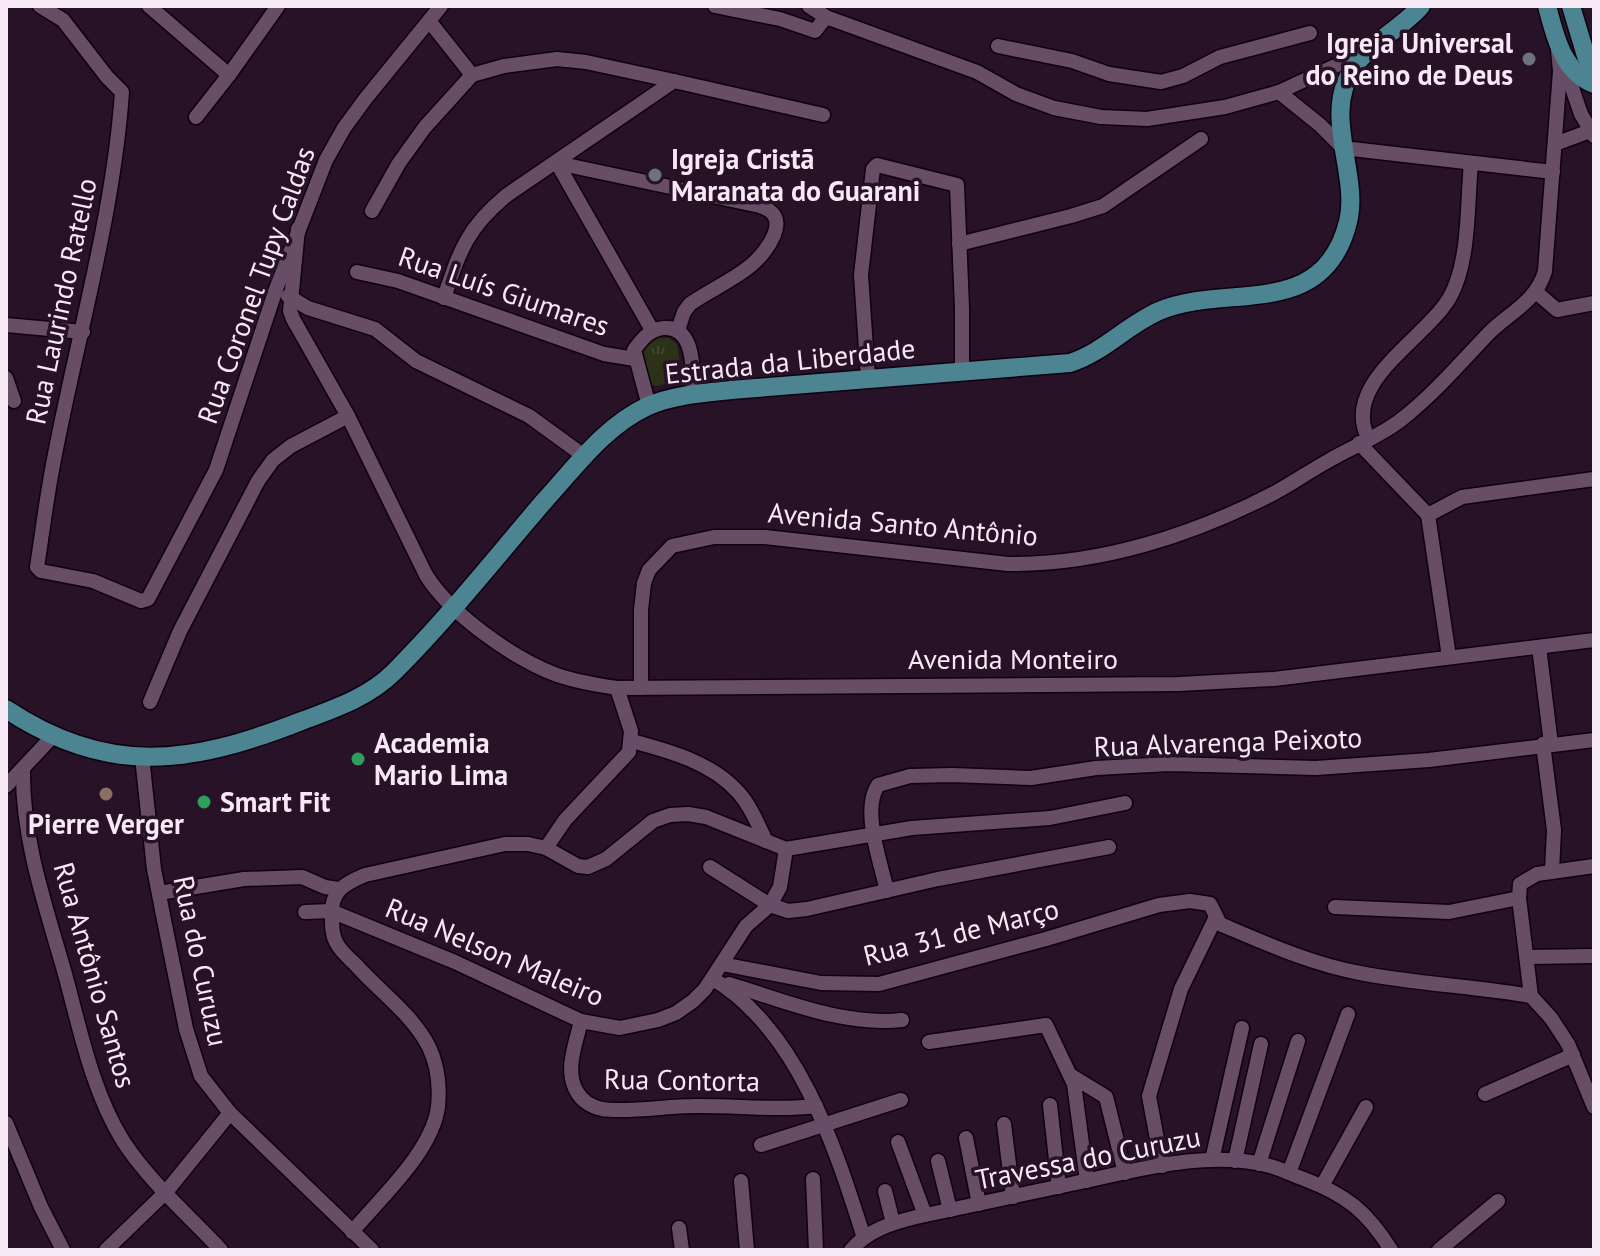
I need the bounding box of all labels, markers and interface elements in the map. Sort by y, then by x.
place label: Igreja Universal do Reino de Deus [1306,24,1514,93]
marker: Igreja Universal do Reino de Deus [1520,50,1538,68]
place label: Igreja Cristã Maranata do Guarani [671,140,920,209]
street label: Rua Coronel Tupy Caldas [188,141,323,428]
marker: Igreja Cristã Maranata do Guarani [646,166,664,184]
street label: Rua Laurindo Ratello [16,174,105,427]
street label: Rua Luís Giumares [394,237,614,344]
street label: Estrada da Liberdade [663,329,917,392]
street label: Avenida Santo Antônio [767,493,1039,554]
street label: Avenida Monteiro [908,640,1118,677]
street label: Rua Alvarenga Peixoto [1093,718,1363,765]
place label: Academia Mario Lima [374,724,508,793]
marker: Academia Mario Lima [349,750,367,768]
place label: Smart Fit [220,783,331,820]
marker: Pierre Verger [97,785,115,803]
marker: Smart Fit [195,793,213,811]
place label: Pierre Verger [28,805,184,842]
street label: Rua Antônio Santos [46,858,145,1092]
street label: Rua do Curuzu [165,872,238,1049]
street label: Rua Nelson Maleiro [380,889,610,1014]
street label: Rua 31 de Março [859,889,1062,974]
street label: Rua Contorta [604,1060,760,1099]
street label: Travessa do Curuzu [972,1118,1204,1197]

